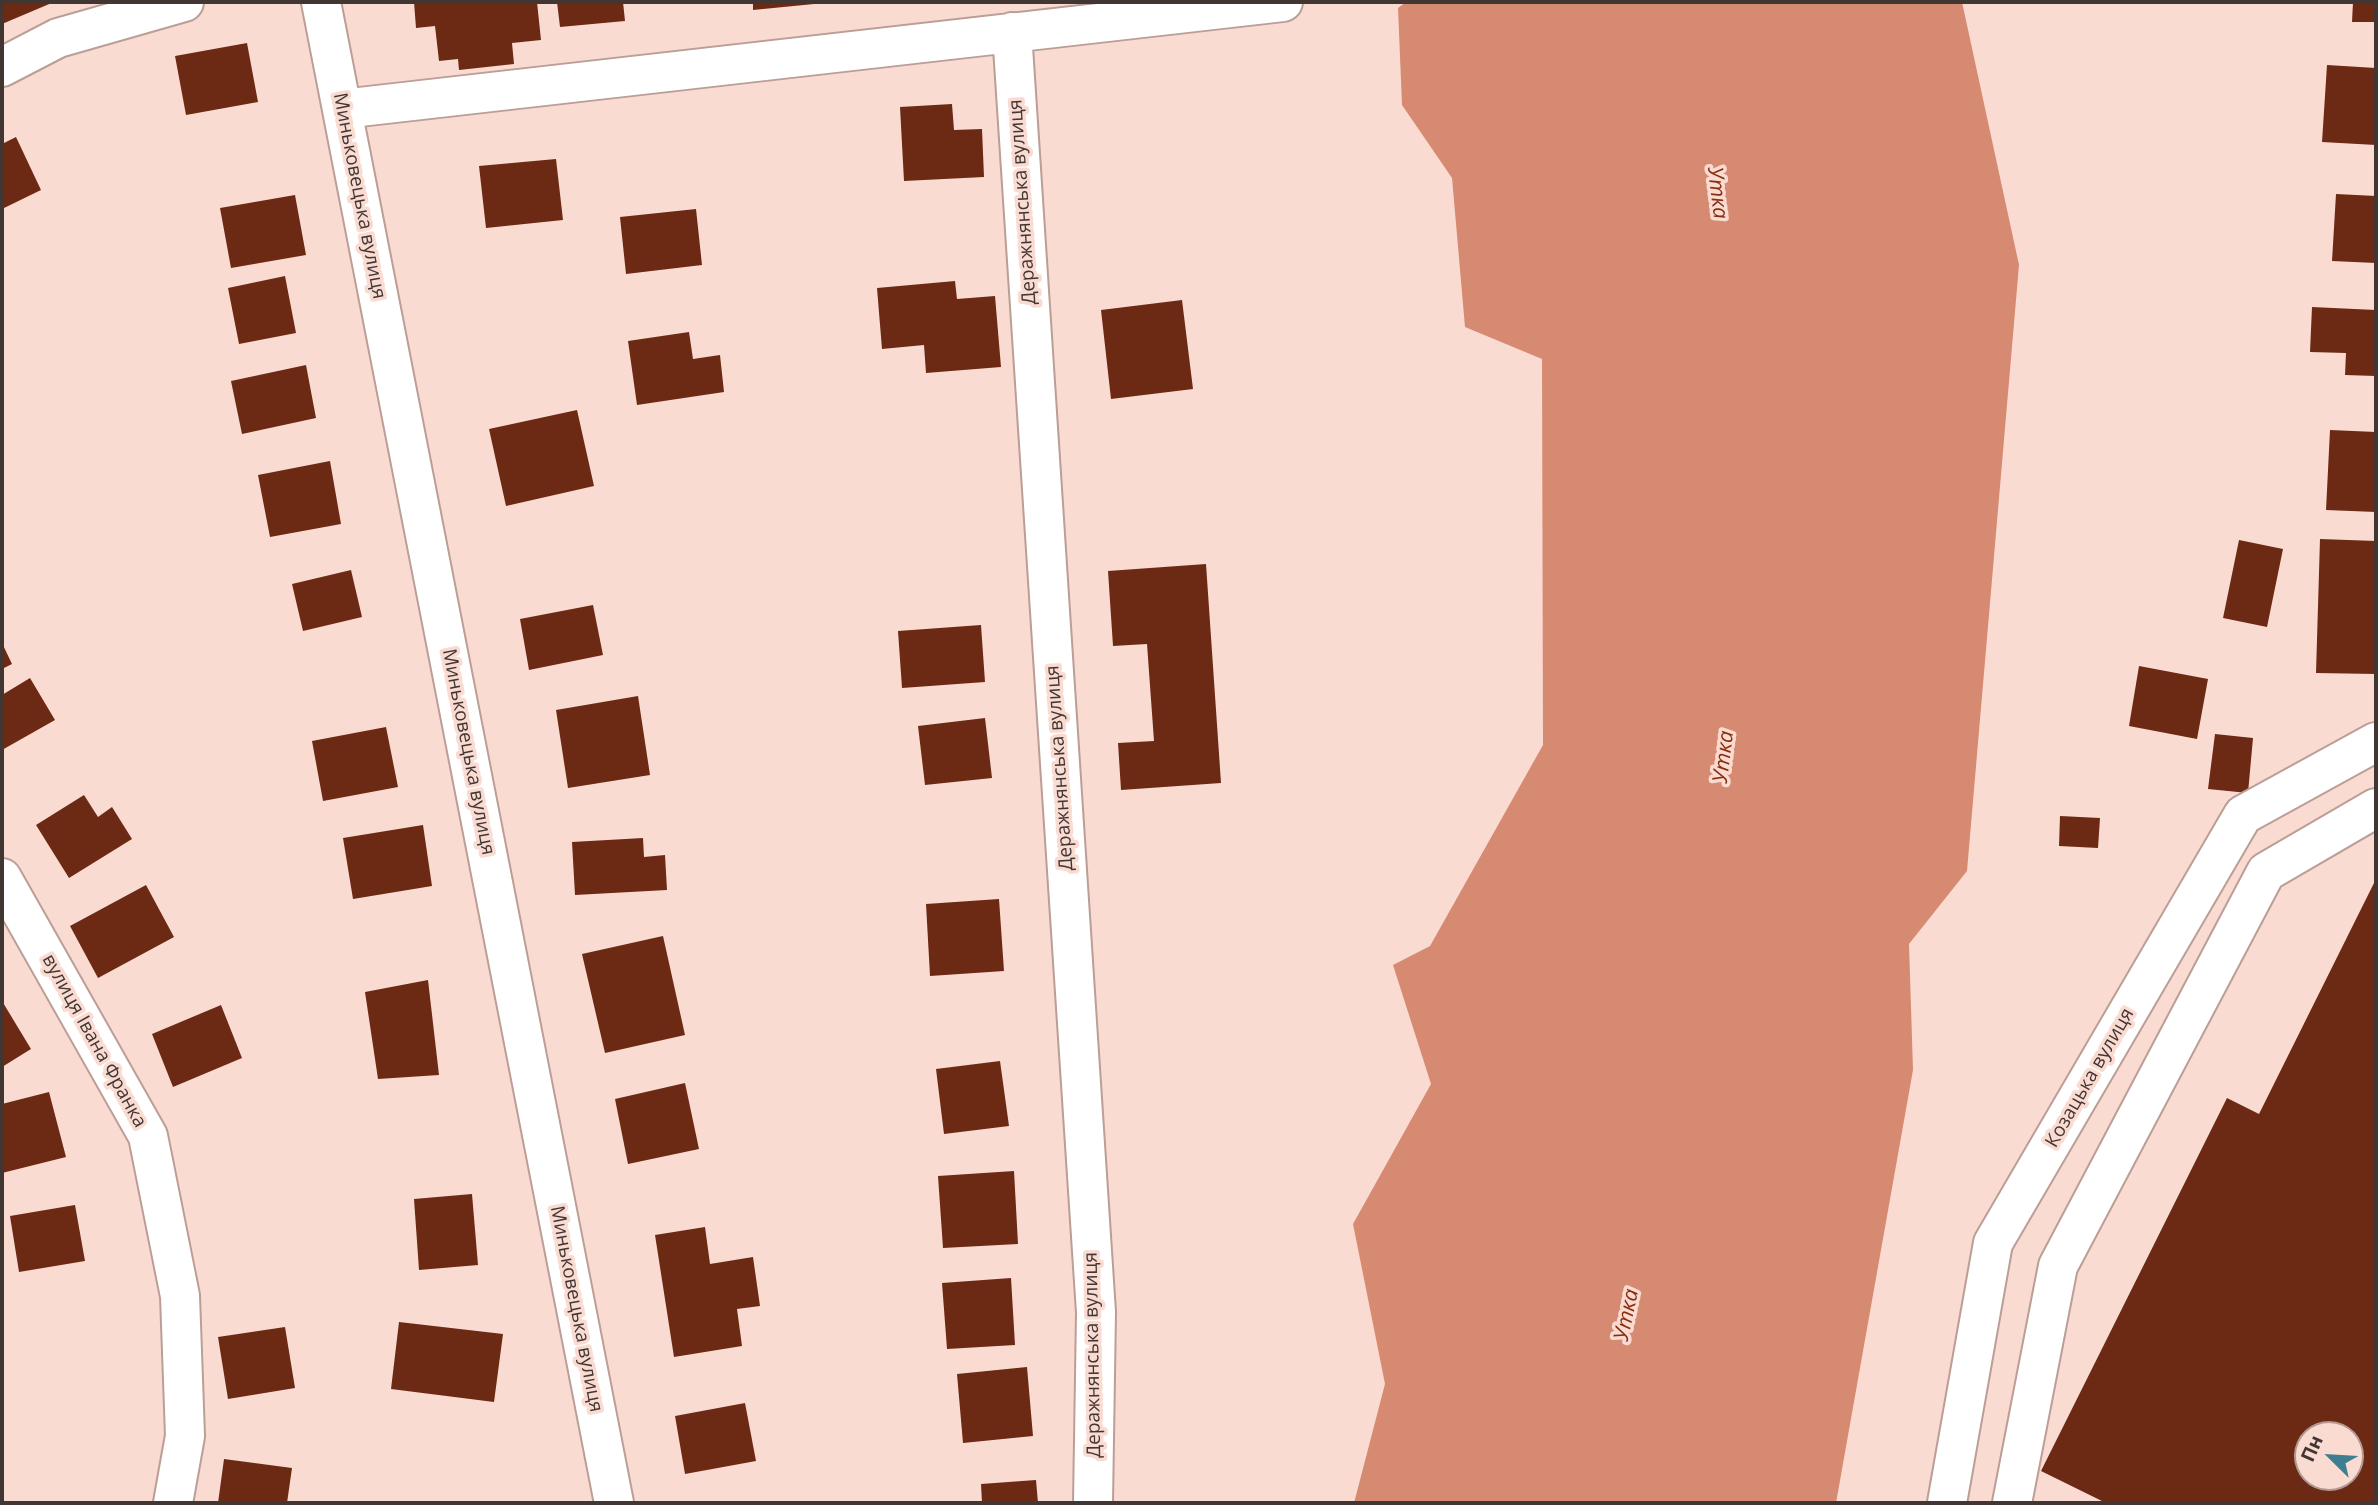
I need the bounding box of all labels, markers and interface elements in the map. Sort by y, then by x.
street label: Миньковецька вулиця [328,91,390,301]
street label: Деражнянська вулиця [1004,99,1042,305]
water label: Утка [1701,166,1733,220]
street label: Миньковецька вулиця [437,647,499,857]
street label: Деражнянська вулиця [1041,665,1079,871]
water label: Утка [1708,730,1740,784]
street label: вулиця Івана Франка [37,950,151,1132]
street label: Козацька вулиця [2041,1004,2139,1152]
street label: Миньковецька вулиця [545,1204,607,1414]
street label: Деражнянська вулиця [1080,1252,1106,1458]
water label: Утка [1609,1287,1645,1343]
north arrow [2294,1421,2364,1491]
text: Пн [2294,1431,2329,1466]

